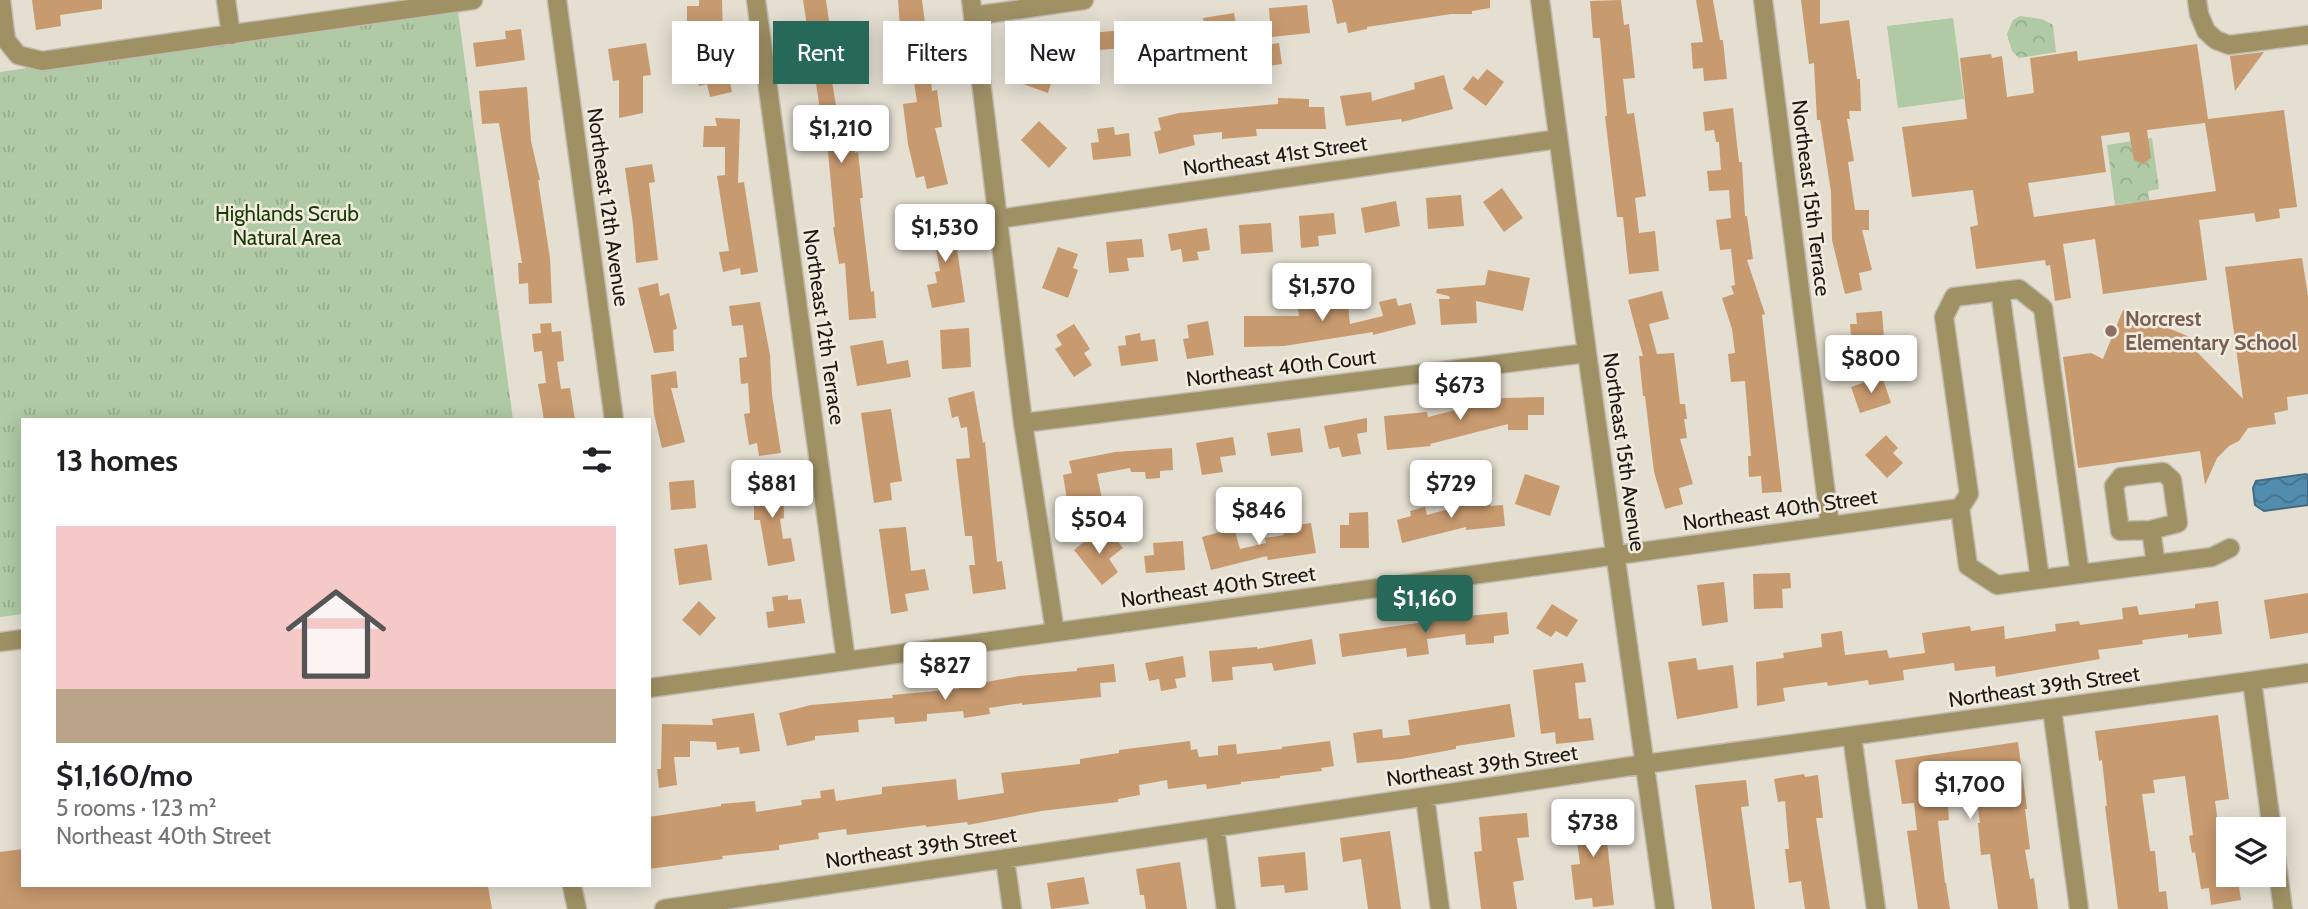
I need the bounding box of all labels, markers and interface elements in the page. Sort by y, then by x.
chip: Buy [672,21,759,84]
chip: Rent [773,21,869,84]
chip: Filters [883,21,991,84]
chip: New [1005,21,1100,84]
chip: Apartment [1114,21,1272,84]
street label: Northeast 15th Terrace [1787,98,1836,298]
street label: Northeast 12th Avenue [582,106,635,308]
pin: $1,210 [784,106,898,165]
text: $1,210 [809,114,873,142]
street label: Northeast 41st Street [1181,130,1369,181]
park label: Highlands Scrub Natural Area [215,201,359,250]
pin: $1,530 [888,204,1002,264]
text: $1,530 [911,213,979,241]
street label: Northeast 12th Terrace [798,228,851,427]
pin: $1,570 [1265,264,1379,323]
text: $1,570 [1288,272,1356,300]
place label: Norcrest Elementary School [2125,306,2298,355]
marker: Norcrest Elementary School [2103,323,2119,339]
pin: $800 [1830,336,1912,395]
street label: Northeast 40th Court [1184,343,1377,392]
text: $800 [1841,344,1901,372]
street label: Northeast 15th Avenue [1598,351,1651,553]
pin: $673 [1419,362,1501,422]
text: $673 [1435,371,1485,399]
icon: filters [578,441,616,479]
text: 13 homes [56,442,178,479]
pin: $881 [731,461,813,520]
pin: $729 [1410,461,1492,520]
text: $881 [747,469,797,497]
text: $729 [1426,469,1476,497]
street label: Northeast 40th Street [1681,483,1879,536]
pin: $846 [1218,488,1300,547]
pin: $504 [1058,496,1140,556]
text: $846 [1232,496,1286,524]
text: $504 [1071,505,1127,533]
street label: Northeast 40th Street [1119,560,1317,613]
icon: home [273,571,399,697]
pin: $1,160 [1368,576,1482,635]
text: $1,160 [1393,584,1457,612]
pin: $827 [904,642,986,702]
text: $827 [919,651,971,679]
street label: Northeast 39th Street [1947,661,2141,712]
street label: Northeast 39th Street [1385,740,1579,791]
text: $1,160/mo [56,757,193,794]
pin: $1,700 [1913,762,2027,821]
text: $1,700 [1934,770,2006,798]
text: 5 rooms · 123 m² [56,794,216,822]
pin: $738 [1552,800,1634,859]
text: $738 [1567,808,1619,836]
map controls [2216,817,2286,887]
button: layers [2216,817,2286,887]
text: Northeast 40th Street [56,822,271,850]
street label: Northeast 39th Street [824,822,1018,873]

